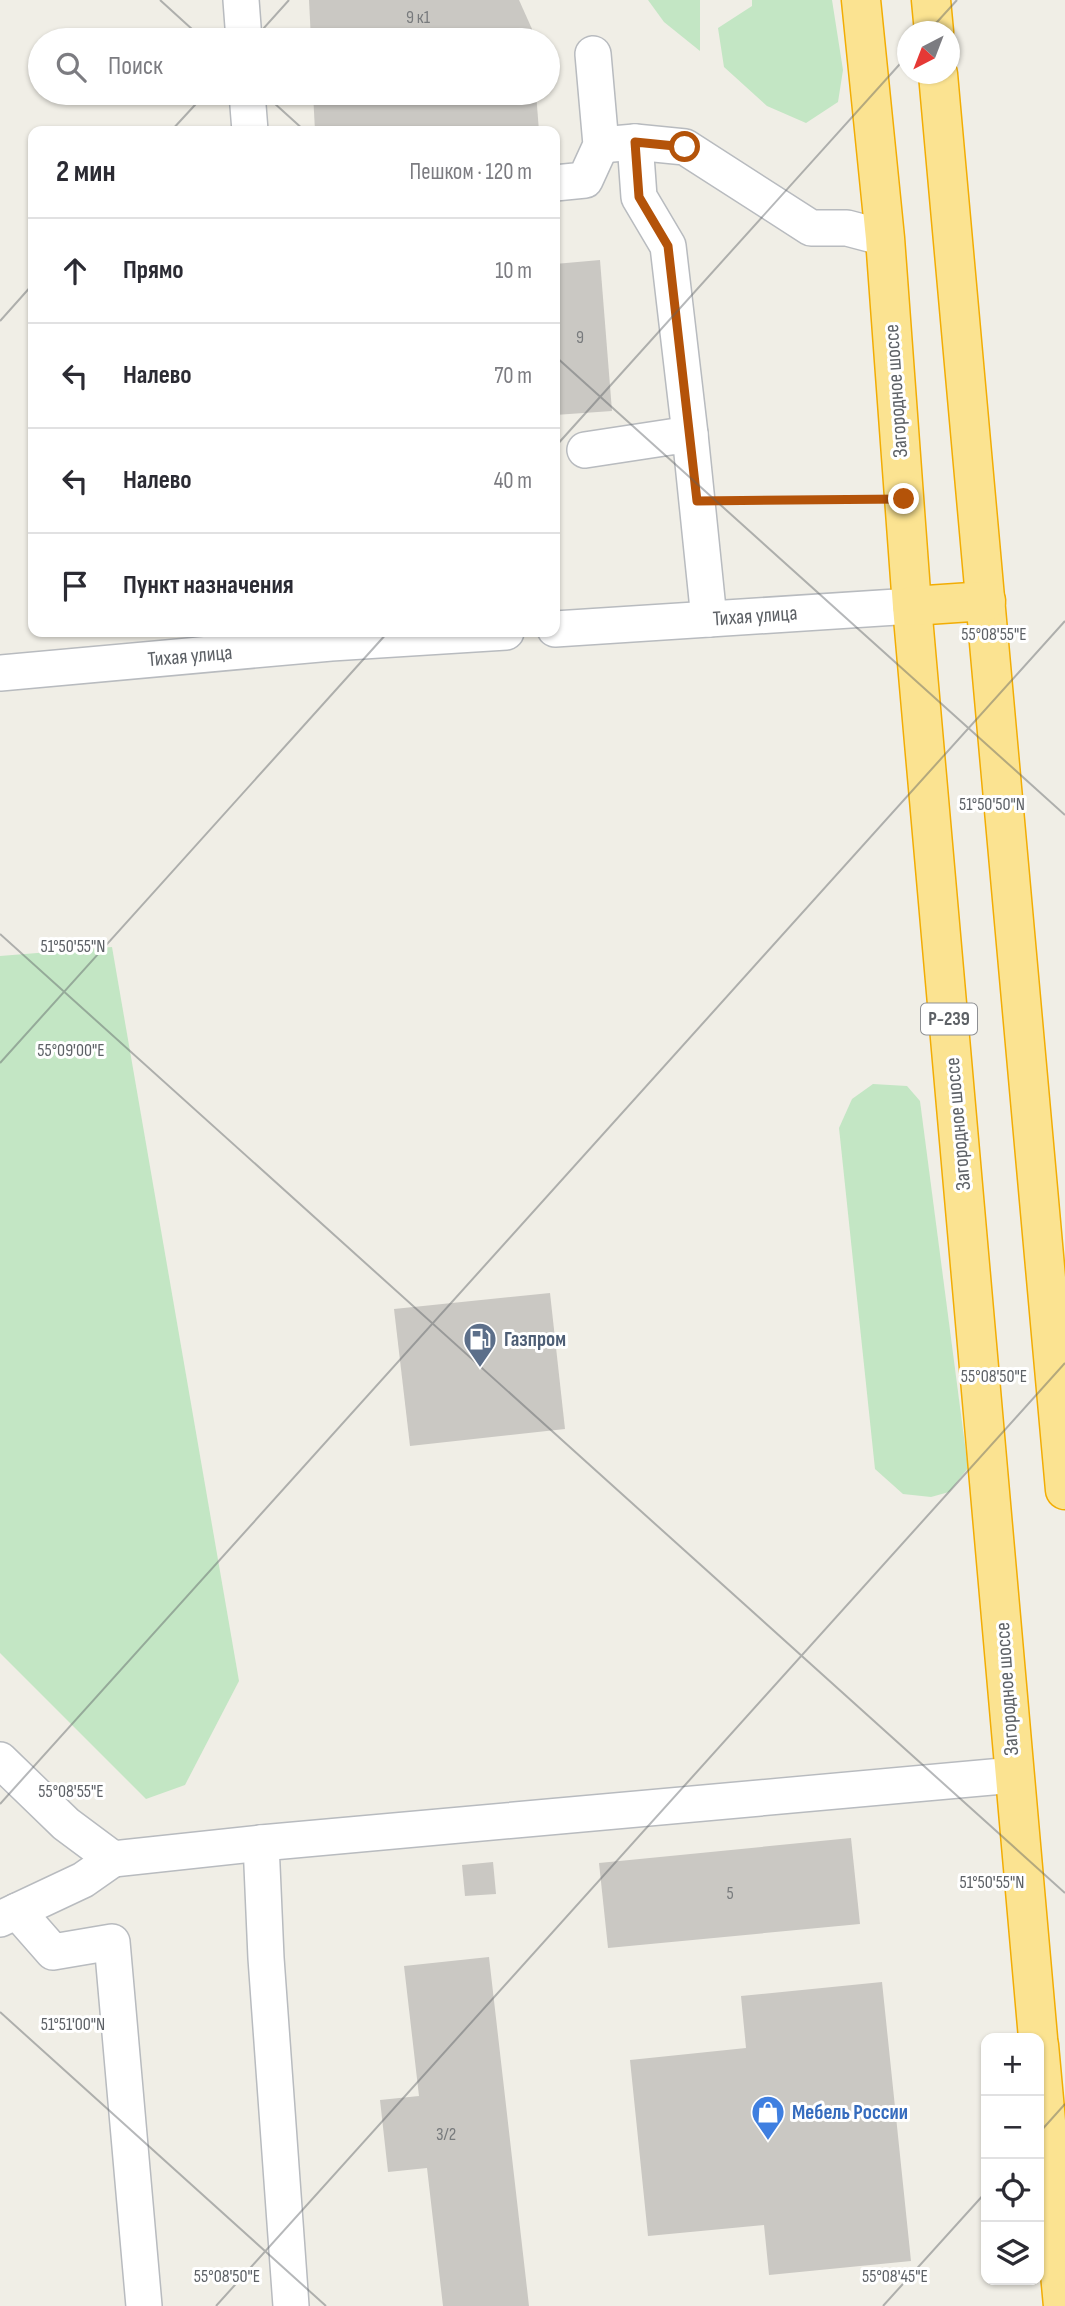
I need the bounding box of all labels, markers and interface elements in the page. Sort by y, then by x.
house number: 9 к1 [406,7,431,28]
north arrow [897,21,960,84]
search box [28,28,560,105]
icon: search [52,48,90,86]
text: Поиск [108,51,163,82]
route start [669,131,700,162]
text: 2 мин [56,154,116,190]
text: Пешком · 120 m [410,158,532,186]
icon: ahead [56,252,94,290]
text: Прямо [123,255,184,286]
text: 10 m [495,257,532,285]
street label: Загородное шоссе [879,323,913,459]
house number: 9 [576,327,584,348]
icon: left [56,357,94,395]
text: Налево [123,360,192,391]
text: 70 m [494,362,532,390]
icon: left [56,462,94,500]
text: Налево [123,465,192,496]
text: 40 m [494,467,532,495]
route end [888,483,919,514]
icon: arrive [56,567,94,605]
text: Пункт назначения [123,570,294,601]
street label: Тихая улица [712,601,798,631]
text: 55°08'55"E [961,624,1027,645]
street label: Тихая улица [147,640,233,672]
text: 51°50'50"N [959,794,1025,815]
text: 51°50'55"N [40,936,106,957]
road number: Р-239 [921,1004,977,1035]
text: 55°09'00"E [37,1040,105,1061]
street label: Загородное шоссе [940,1056,976,1192]
fuel station icon: Газпром [461,1320,499,1369]
place label: Газпром [504,1327,566,1352]
text: 55°08'50"E [961,1366,1027,1387]
street label: Загородное шоссе [990,1621,1024,1757]
text: 55°08'55"E [38,1781,104,1802]
text: 51°50'55"N [959,1872,1025,1893]
house number: 5 [726,1883,734,1904]
text: 51°51'00"N [41,2014,105,2035]
map controls [981,2033,1044,2285]
button: + [981,2033,1044,2096]
shop icon: Мебель России [749,2093,787,2142]
button: − [981,2096,1044,2159]
place label: Мебель России [792,2100,908,2125]
house number: 3/2 [436,2124,456,2145]
button: locate [981,2159,1044,2222]
button: layers [981,2222,1044,2285]
text: 55°08'50"E [194,2266,260,2287]
text: 55°08'45"E [862,2266,928,2287]

